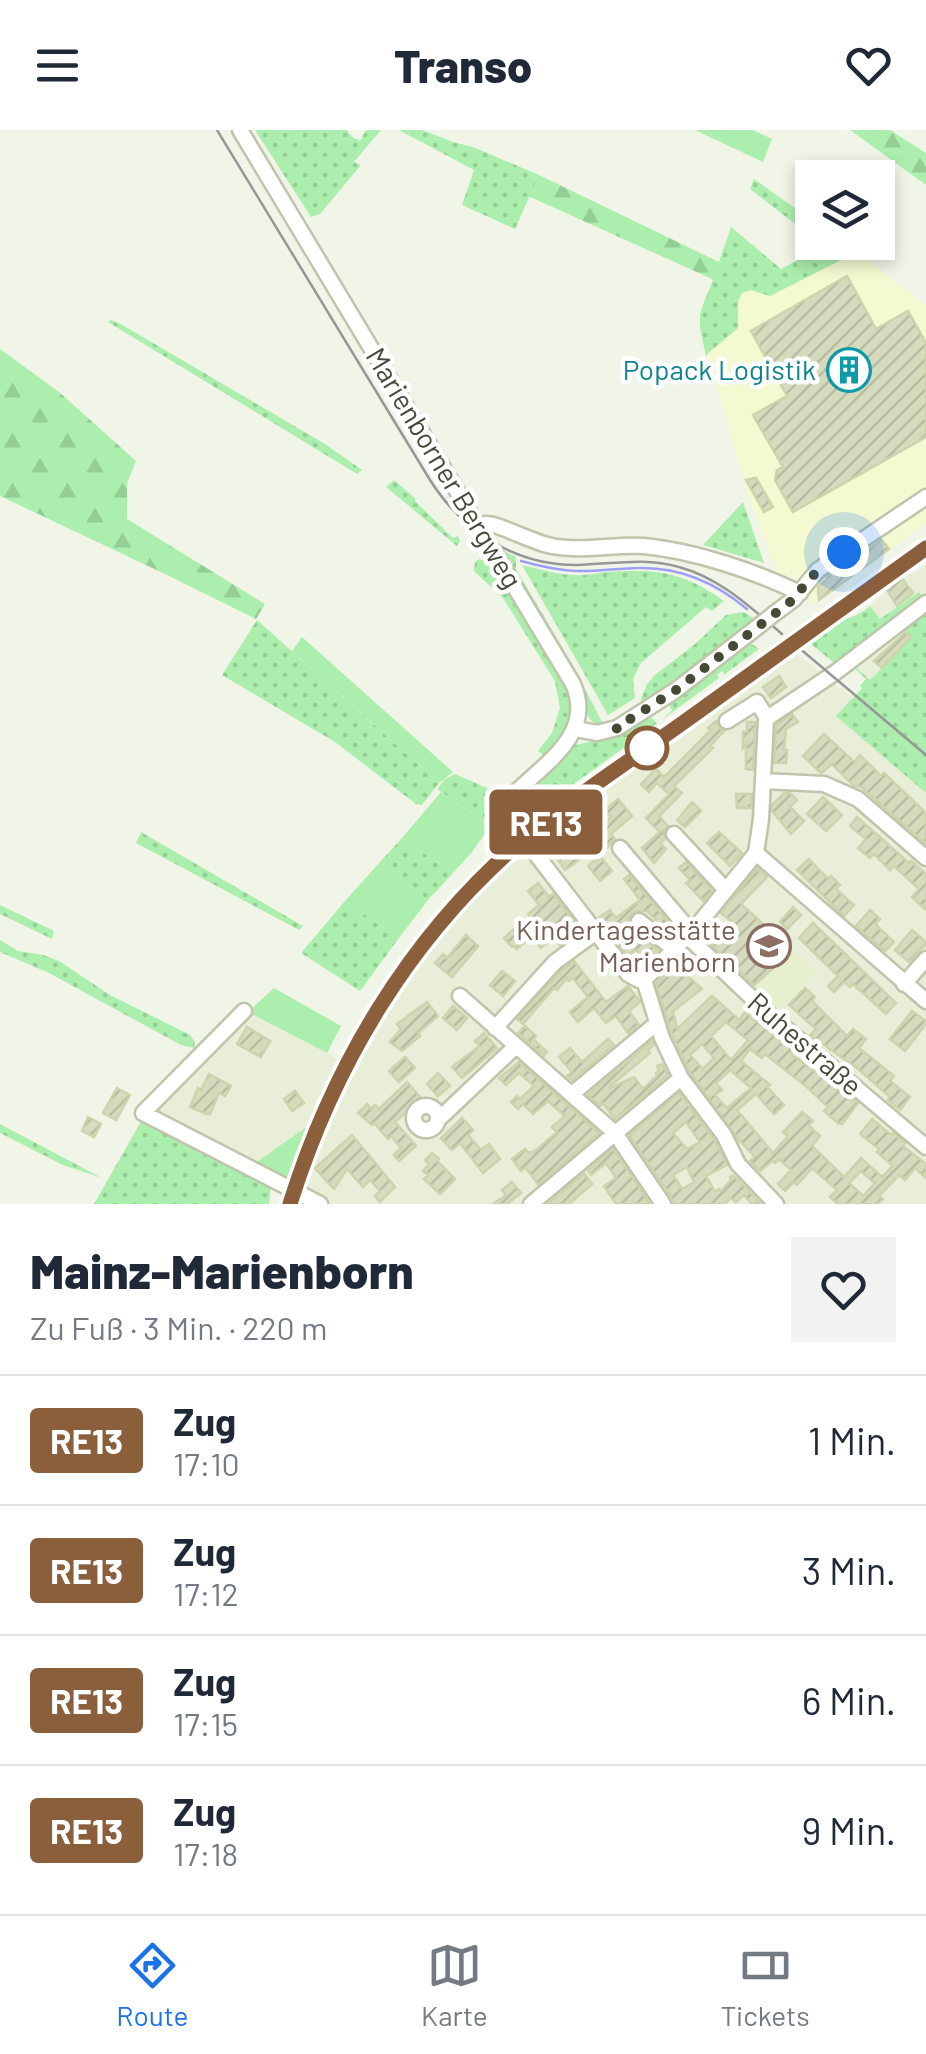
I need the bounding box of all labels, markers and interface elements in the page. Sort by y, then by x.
icon: menu [30,38,85,93]
text: Transo [394,38,532,92]
icon: heart [841,38,896,93]
map controls [795,160,895,260]
button: layers [795,160,895,260]
street label: Marienborner Bergweg [360,341,530,594]
building icon: Popack Logistik [826,347,872,393]
place label: Popack Logistik [623,352,816,386]
your location [819,527,869,577]
unlabelled marker [626,727,668,769]
line badge: RE13 [476,790,616,854]
text: RE13 [509,801,583,843]
place label: Kindertagesstätte Marienborn [516,912,736,978]
school or university icon: Kindertagesstätte Marienborn [746,923,792,969]
street label: Ruhestraße [742,984,870,1102]
button: heart [791,1237,896,1342]
text: Mainz-Marienborn [30,1241,414,1299]
text: Zu Fuß · 3 Min. · 220 m [30,1308,327,1346]
text: Zug [173,1398,236,1444]
text: 1 Min. [808,1417,896,1463]
text: RE13 [50,1419,123,1461]
text: 17:10 [173,1444,240,1482]
text: Zug [173,1528,236,1574]
text: 3 Min. [802,1547,896,1593]
text: RE13 [50,1549,123,1591]
text: 17:12 [173,1574,239,1612]
text: Zug [173,1658,236,1704]
text: 6 Min. [802,1677,896,1723]
text: RE13 [50,1679,123,1721]
text: 17:15 [173,1704,238,1742]
text: Zug [173,1788,236,1834]
text: 9 Min. [801,1807,896,1853]
text: RE13 [50,1809,123,1851]
text: 17:18 [173,1834,238,1872]
tab: Route [116,1938,188,2032]
tab: Karte [421,1938,488,2032]
tab: Tickets [720,1938,810,2032]

